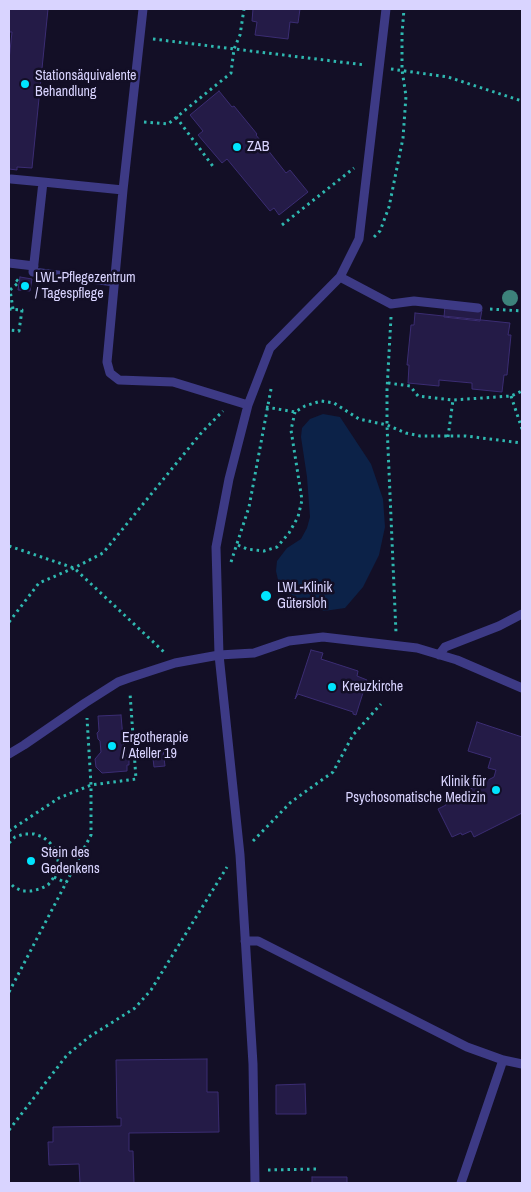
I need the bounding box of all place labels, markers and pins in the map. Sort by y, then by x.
place label: Stationsäquivalente Behandlung [35,68,136,100]
marker: Stationsäquivalente Behandlung [19,78,31,90]
place label: ZAB [247,139,269,155]
marker: ZAB [231,141,243,153]
place label: LWL-Pflegezentrum / Tagespflege [35,270,136,302]
marker: LWL-Pflegezentrum / Tagespflege [19,280,31,292]
place label: LWL-Klinik Gütersloh [277,580,332,612]
marker: LWL-Klinik Gütersloh [259,589,273,603]
place label: Kreuzkirche [342,679,403,695]
marker: Kreuzkirche [326,681,338,693]
place label: Ergotherapie / Ateller 19 [122,730,188,762]
marker: Ergotherapie / Ateller 19 [106,740,118,752]
place label: Klinik für Psychosomatische Medizin [346,774,486,806]
marker: Klinik für Psychosomatische Medizin [490,784,502,796]
place label: Stein des Gedenkens [41,845,100,878]
marker: Stein des Gedenkens [25,855,37,867]

